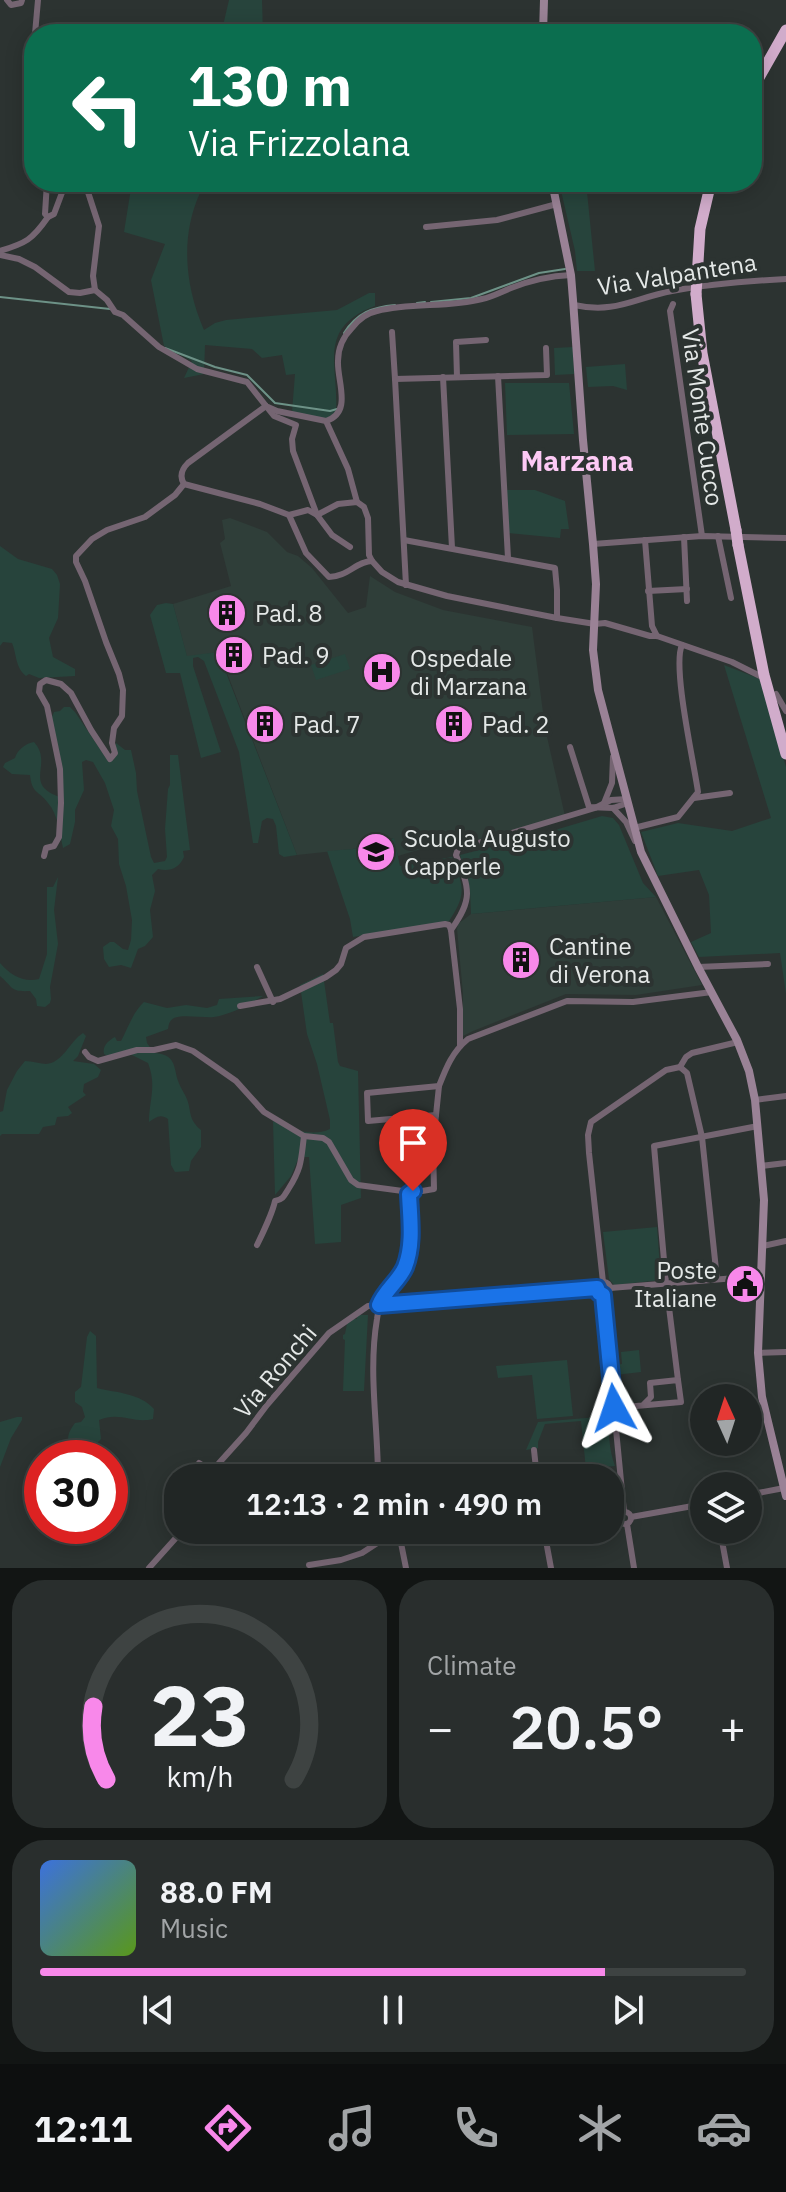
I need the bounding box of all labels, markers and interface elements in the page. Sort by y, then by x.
text: 130 m [188,49,352,121]
icon: left [56,56,160,160]
text: Via Frizzolana [188,119,410,166]
street label: Via Valpantena [595,246,759,302]
street label: Via Monte Cucco [675,326,731,508]
district label: Marzana [520,442,634,479]
building icon: Pad. 8 [206,592,248,634]
place label: Pad. 8 [255,597,323,629]
building icon: Pad. 9 [213,634,255,676]
place label: Pad. 9 [262,639,330,671]
place label: Ospedale di Marzana [410,642,527,702]
hospital icon: Ospedale di Marzana [361,651,403,693]
building icon: Pad. 7 [244,703,286,745]
building icon: Pad. 2 [433,703,475,745]
place label: Pad. 7 [293,708,361,740]
place label: Pad. 2 [482,708,550,740]
place label: Scuola Augusto Capperle [404,822,571,882]
school or university icon: Scuola Augusto Capperle [355,831,397,873]
place label: Cantine di Verona [549,930,650,990]
building icon: Cantine di Verona [500,939,542,981]
pin [379,1109,447,1191]
icon: arrive [391,1121,435,1165]
place label: Poste Italiane [634,1254,717,1314]
public building icon: Poste Italiane [724,1263,766,1305]
street label: Via Ronchi [226,1317,324,1425]
position arrow [572,1366,656,1450]
north arrow [690,1384,762,1456]
map controls [690,1384,762,1544]
speed limit sign: 30 [24,1440,128,1544]
button: layers [690,1472,762,1544]
text: 12:13 · 2 min · 490 m [246,1484,542,1523]
text: Climate [427,1648,517,1682]
text: 23 [150,1661,249,1769]
text: 20.5° [509,1687,664,1766]
text: − [427,1699,453,1756]
text: + [720,1699,746,1756]
text: km/h [166,1758,233,1795]
text: 88.0 FM [160,1872,273,1911]
text: Music [160,1911,228,1945]
icon: previous [136,1988,180,2032]
icon: pause [371,1988,415,2032]
icon: next [606,1988,650,2032]
icon: directions [200,2100,256,2156]
icon: music [324,2100,380,2156]
icon: phone [448,2100,504,2156]
icon: climate [572,2100,628,2156]
icon: car [696,2100,752,2156]
text: 12:11 [34,2105,132,2152]

